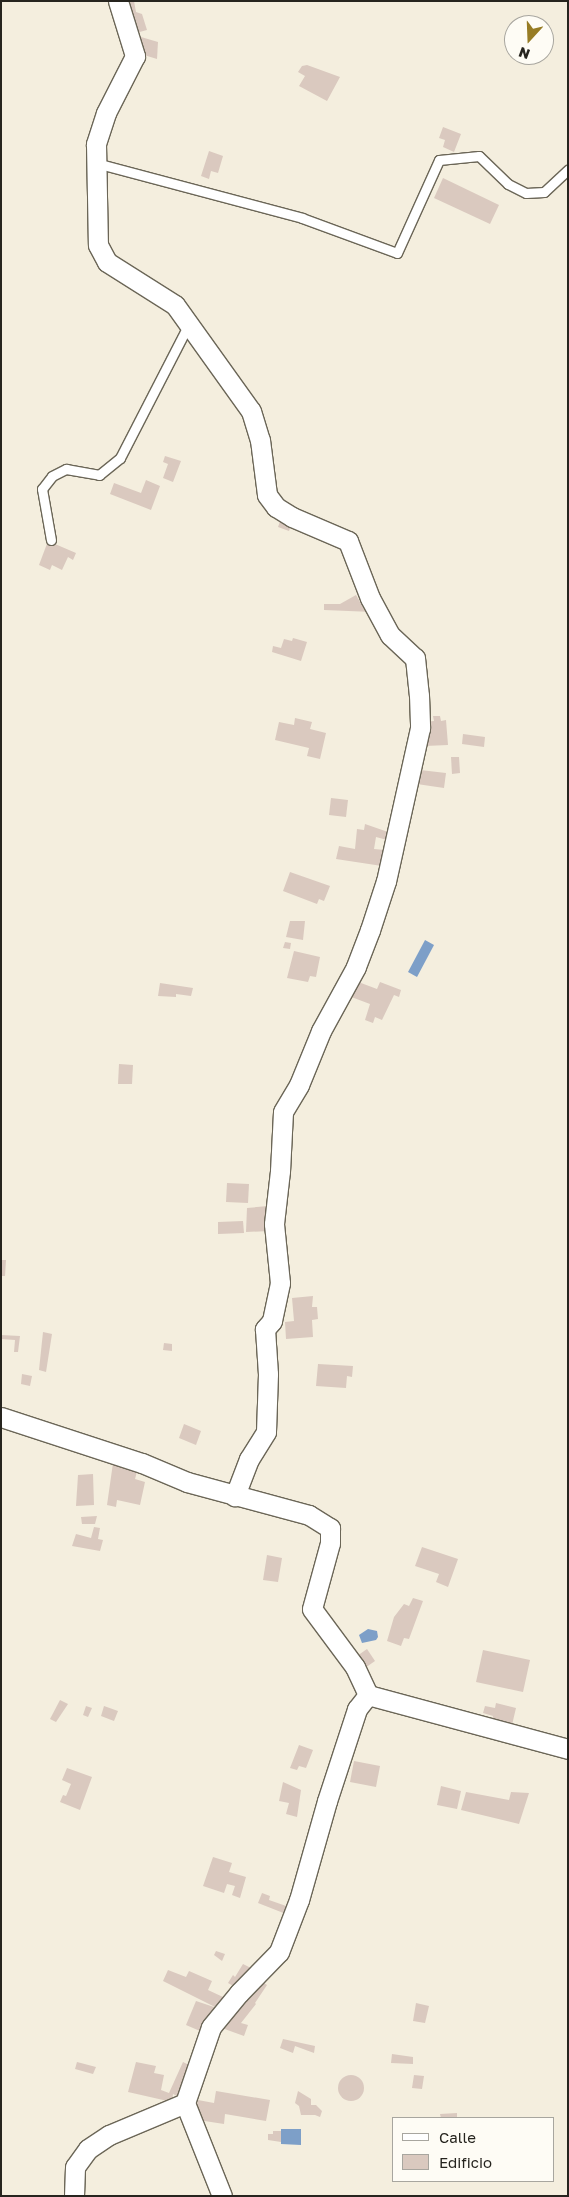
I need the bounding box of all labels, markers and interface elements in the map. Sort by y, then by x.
north arrow [504,15,554,65]
text: N [516,44,532,63]
legend [392,2117,554,2182]
text: Calle [439,2128,476,2146]
text: Edificio [439,2153,492,2171]

